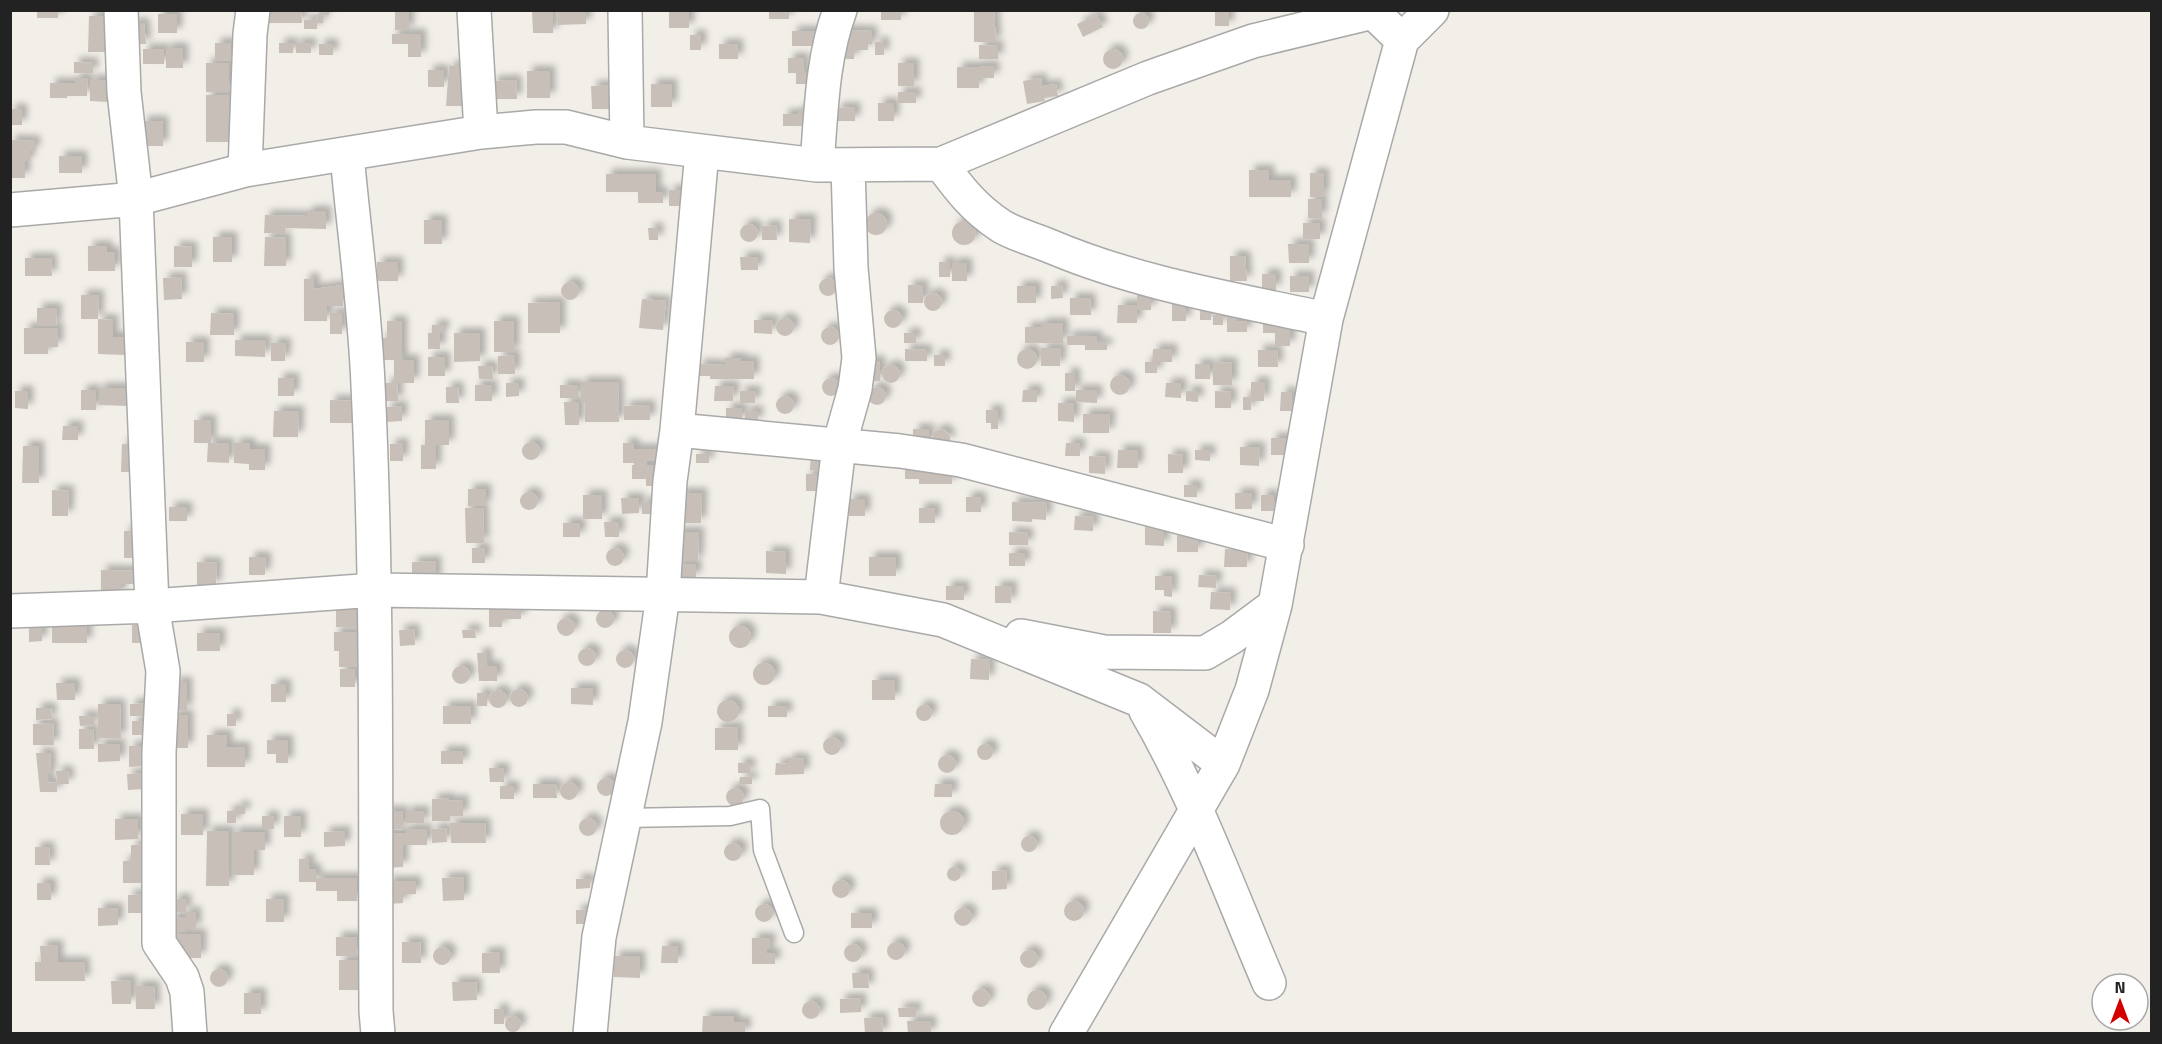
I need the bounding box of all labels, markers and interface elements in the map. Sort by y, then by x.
north arrow [2090,972,2150,1032]
text: N [2114,975,2126,999]

